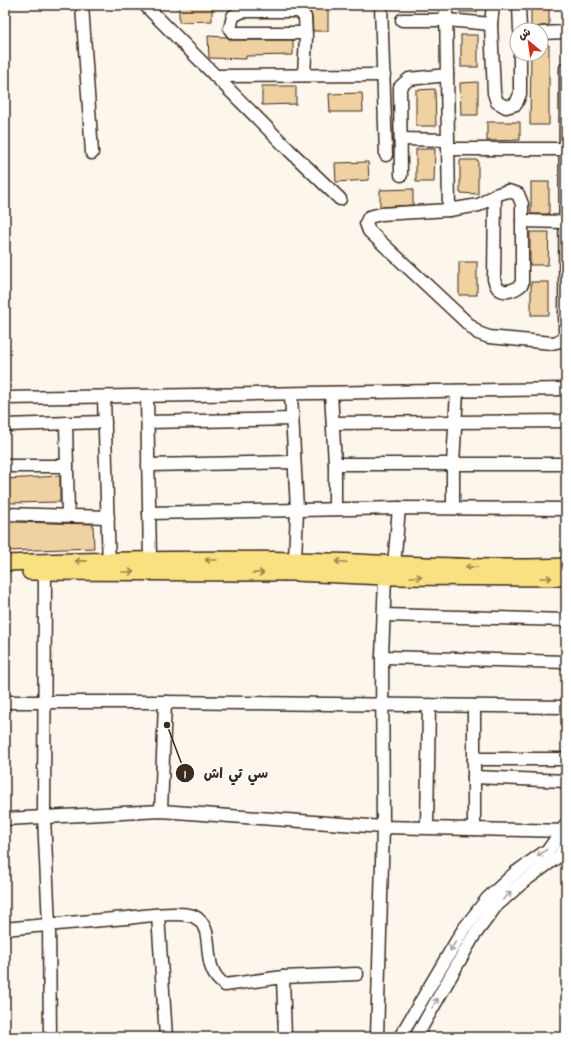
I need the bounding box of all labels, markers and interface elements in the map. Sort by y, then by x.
north arrow [509,22,549,62]
text: ش [515,24,533,43]
one-way arrow [205,556,218,564]
one-way arrow [75,557,88,565]
one-way arrow [335,559,348,566]
one-way arrow [465,563,478,571]
one-way arrow [121,568,134,576]
one-way arrow [251,569,264,577]
one-way arrow [409,574,422,581]
one-way arrow [539,574,552,582]
callout: سي تي اش [175,760,276,786]
text: سي تي اش [204,764,268,786]
text: 1 [184,766,186,783]
one-way arrow [537,849,548,857]
one-way arrow [502,891,512,901]
one-way arrow [449,940,457,952]
one-way arrow [431,997,439,1009]

